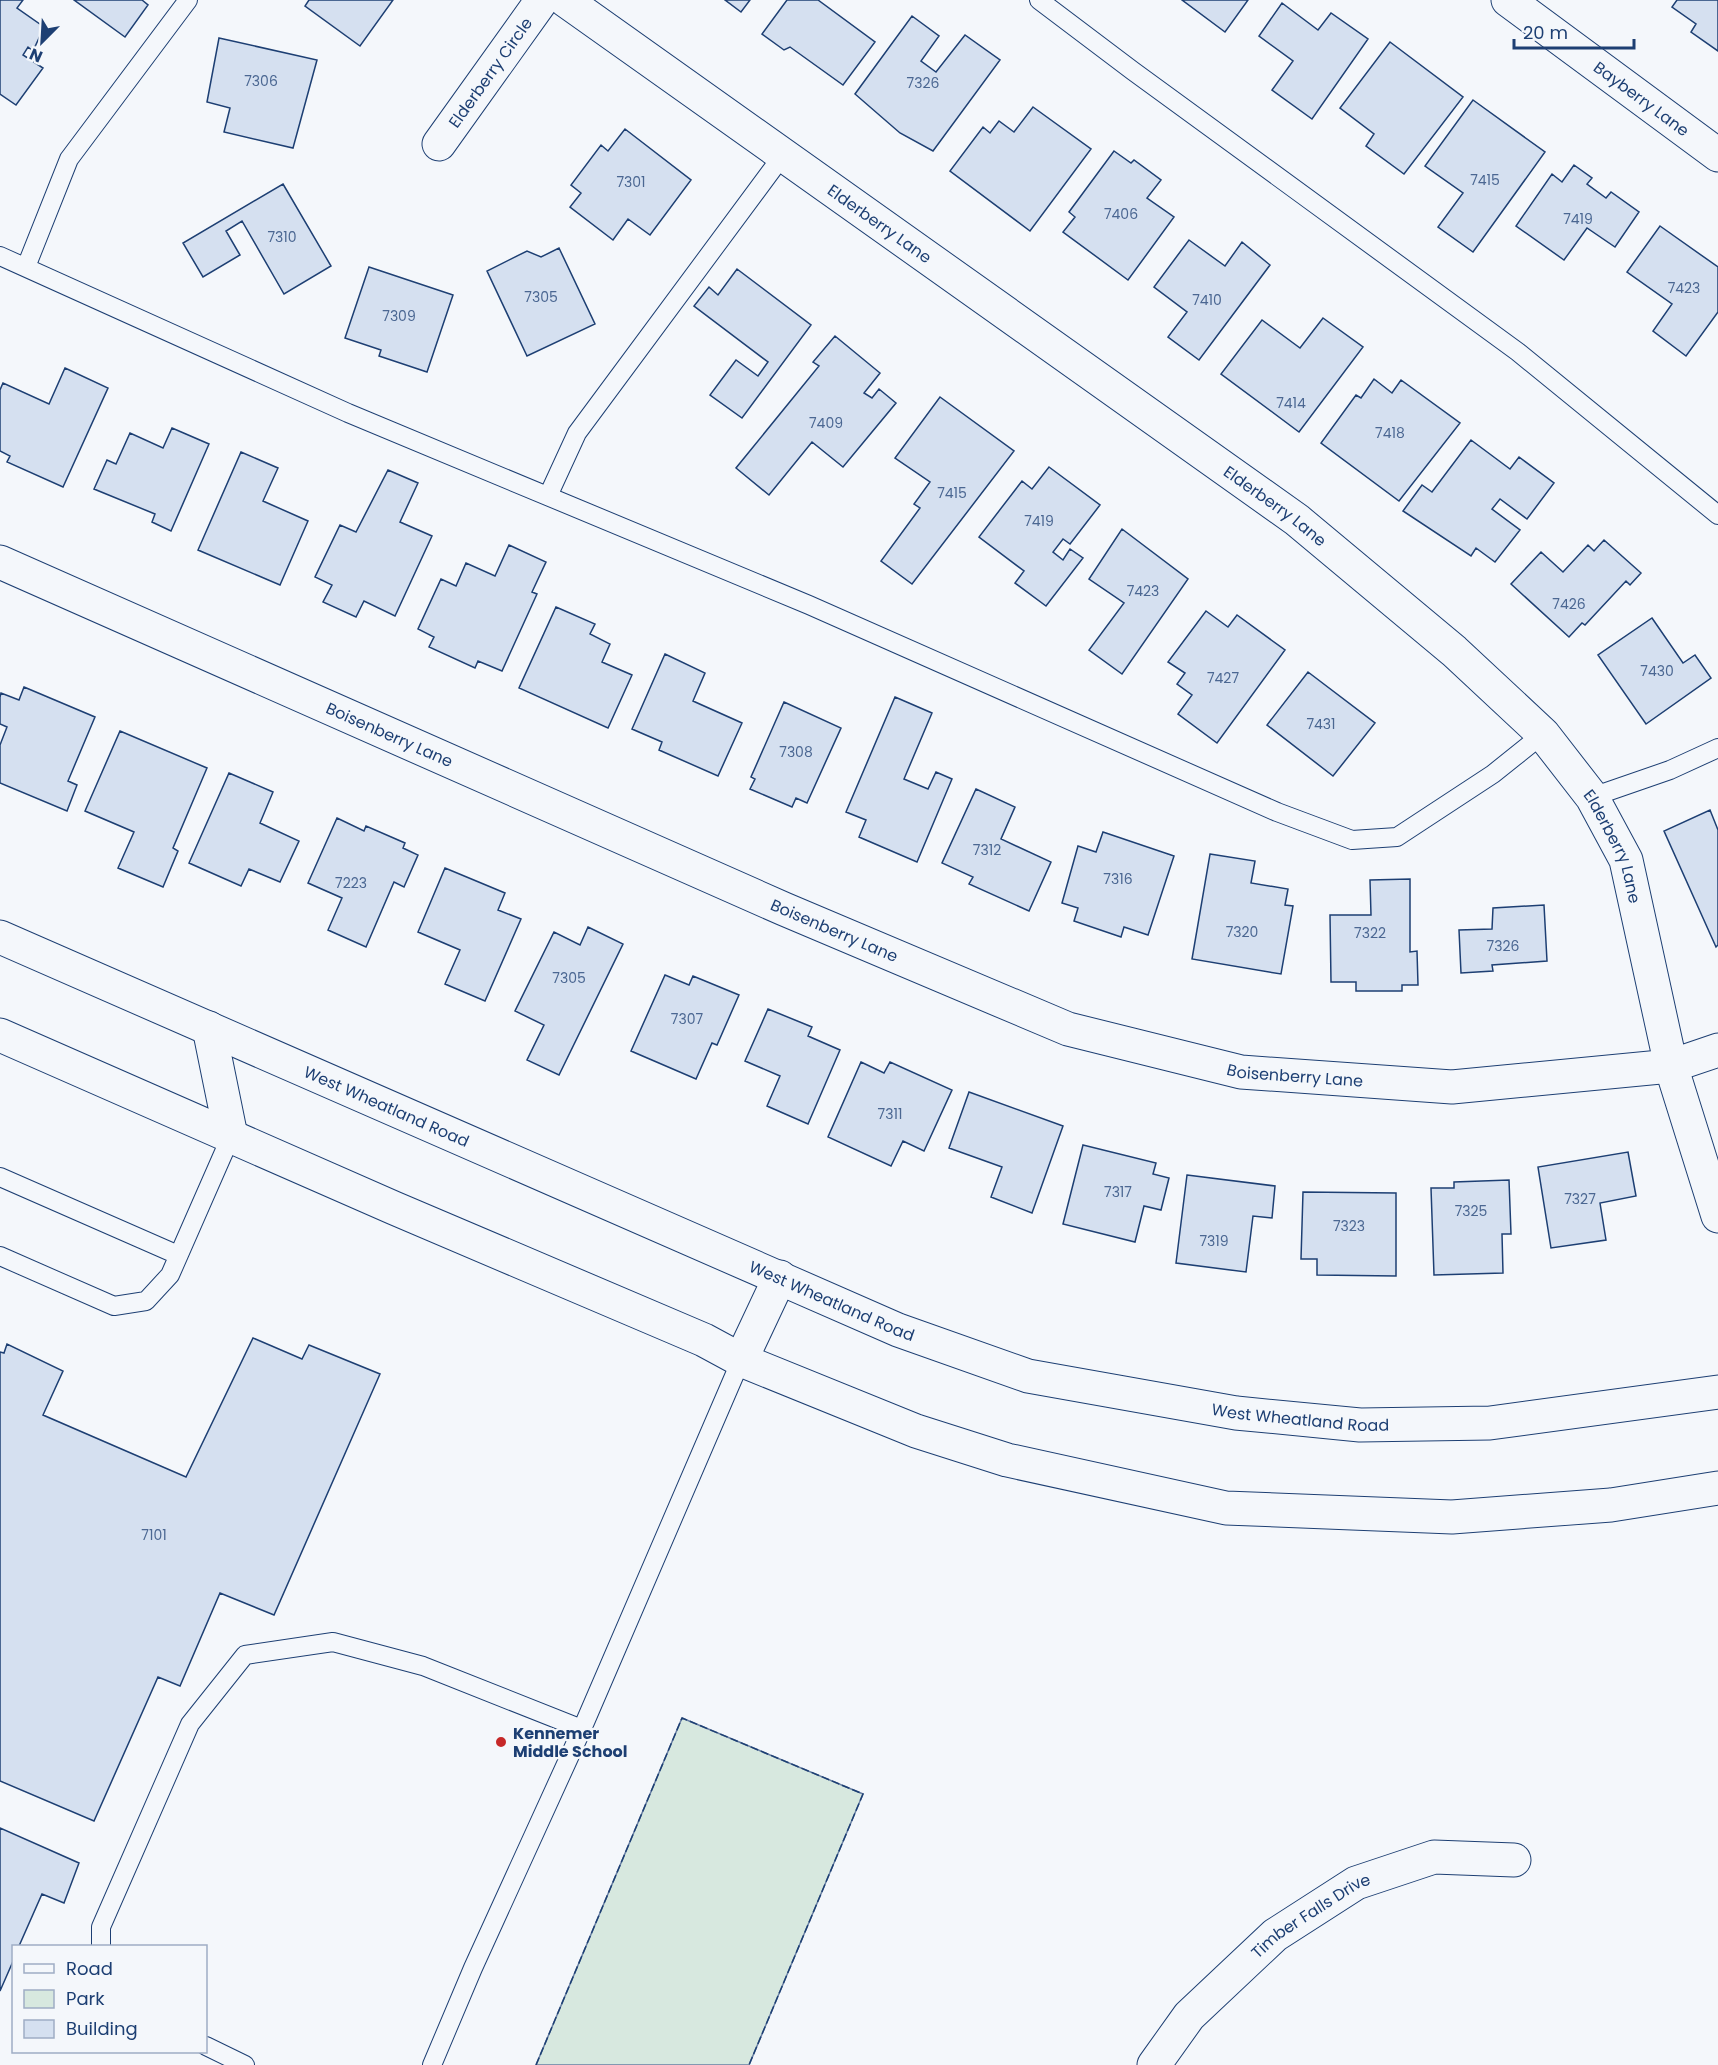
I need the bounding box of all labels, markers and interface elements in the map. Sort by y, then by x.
north arrow [12,12,72,72]
scale bar [1514,12,1634,50]
street label: Elderberry Circle [443,13,538,132]
text: 20 m [1523,20,1568,45]
text: N [26,42,46,68]
street label: Bayberry Lane [1589,56,1694,142]
house number: 7306 [244,71,278,91]
house number: 7326 [907,73,940,93]
house number: 7415 [1470,170,1500,190]
house number: 7301 [616,172,646,192]
street label: Elderberry Lane [823,179,936,269]
house number: 7406 [1104,204,1138,224]
house number: 7419 [1563,209,1593,229]
house number: 7310 [267,227,297,247]
house number: 7423 [1668,278,1700,298]
house number: 7305 [524,287,558,307]
house number: 7410 [1192,290,1222,310]
house number: 7309 [382,306,416,326]
house number: 7414 [1276,393,1306,413]
house number: 7409 [809,413,843,433]
house number: 7418 [1375,423,1405,443]
street label: Elderberry Lane [1219,460,1332,552]
house number: 7415 [937,483,967,503]
house number: 7419 [1024,511,1054,531]
house number: 7423 [1127,581,1159,601]
house number: 7426 [1552,594,1586,614]
house number: 7430 [1640,661,1674,681]
house number: 7427 [1207,668,1239,688]
street label: Boisenberry Lane [323,696,457,773]
house number: 7431 [1306,714,1336,734]
house number: 7308 [779,742,813,762]
street label: Elderberry Lane [1578,784,1647,905]
house number: 7312 [973,840,1001,860]
house number: 7316 [1103,869,1133,889]
house number: 7223 [335,873,367,893]
street label: Boisenberry Lane [767,893,902,967]
house number: 7320 [1226,922,1258,942]
house number: 7322 [1354,923,1386,943]
house number: 7326 [1487,936,1520,956]
house number: 7305 [552,968,586,988]
house number: 7307 [671,1009,704,1029]
street label: Boisenberry Lane [1224,1057,1364,1092]
street label: West Wheatland Road [300,1060,473,1152]
house number: 7311 [878,1104,902,1124]
house number: 7317 [1104,1182,1132,1202]
house number: 7327 [1564,1189,1596,1209]
house number: 7325 [1455,1201,1487,1221]
house number: 7323 [1333,1216,1365,1236]
house number: 7319 [1199,1231,1229,1251]
street label: West Wheatland Road [746,1255,918,1346]
street label: West Wheatland Road [1210,1397,1389,1437]
house number: 7101 [141,1525,167,1545]
place label: Kennemer Middle School [513,1722,628,1763]
marker: Kennemer Middle School [494,1735,508,1749]
street label: Timber Falls Drive [1246,1868,1373,1963]
legend [12,1945,207,2053]
text: Road [66,1956,113,1981]
text: Park [66,1986,105,2011]
text: Building [66,2016,138,2041]

